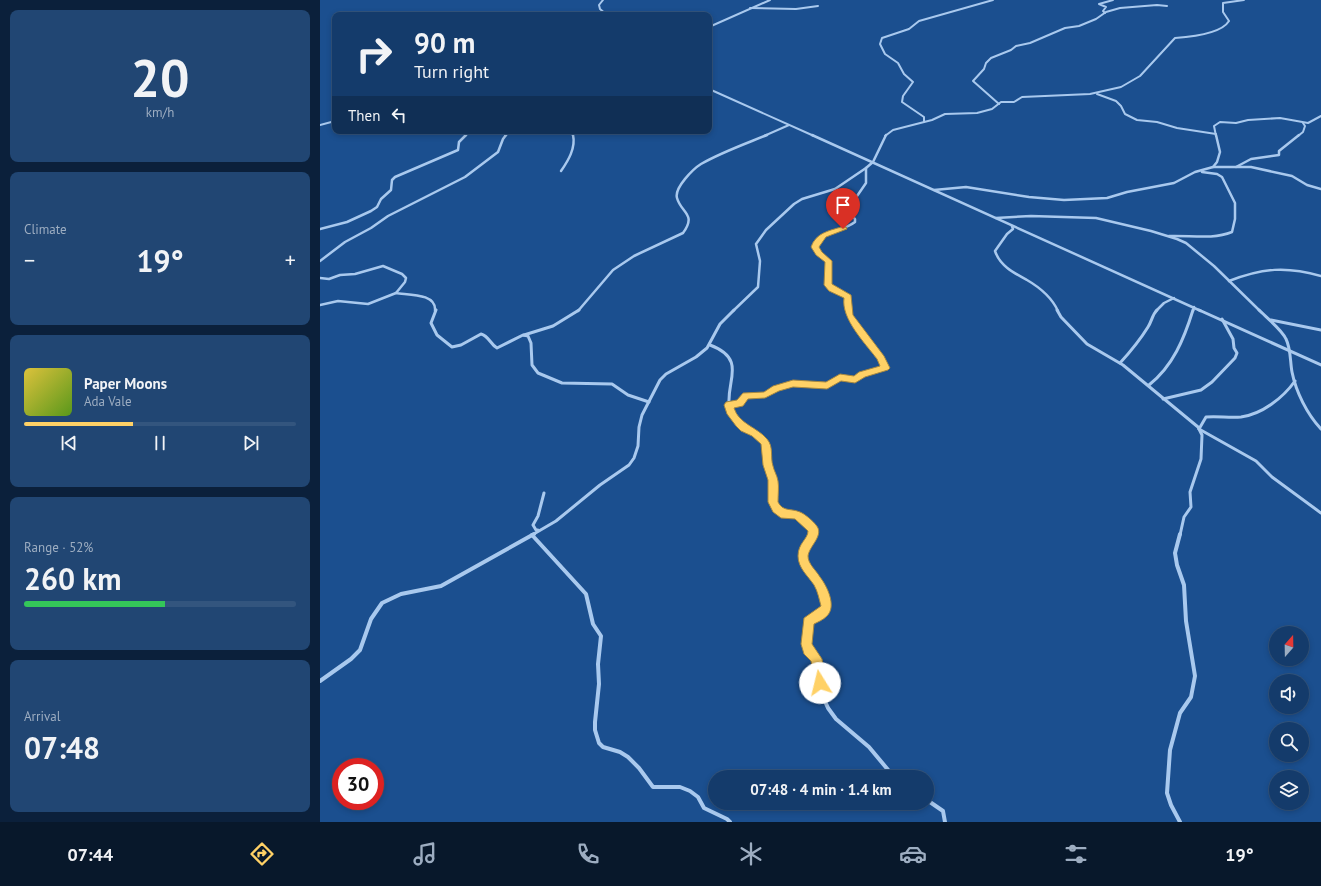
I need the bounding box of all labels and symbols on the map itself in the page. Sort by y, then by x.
pin [826,188,860,229]
north arrow [1269,626,1309,666]
position arrow [799,662,841,704]
speed limit sign: 30 [332,758,384,810]

